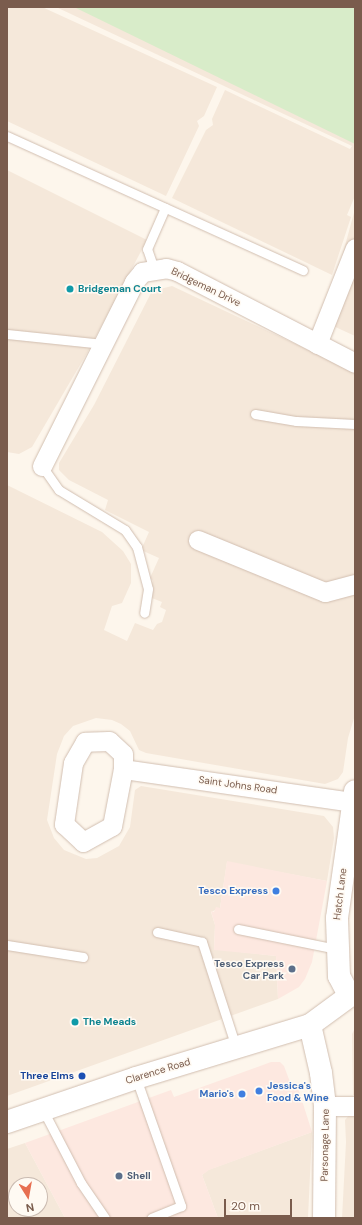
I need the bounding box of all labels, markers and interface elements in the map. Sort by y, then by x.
street label: Bridgeman Drive [169,265,243,309]
place label: Bridgeman Court [78,283,161,295]
marker: Bridgeman Court [65,284,75,294]
street label: Saint Johns Road [198,774,278,796]
street label: Hatch Lane [331,867,349,921]
place label: Tesco Express [198,885,268,897]
marker: Tesco Express [271,886,281,896]
place label: Tesco Express Car Park [214,957,284,980]
marker: Tesco Express Car Park [287,964,297,974]
place label: The Meads [83,1016,136,1028]
marker: The Meads [70,1017,80,1027]
street label: Clarence Road [124,1055,192,1087]
place label: Three Elms [20,1070,74,1082]
marker: Three Elms [77,1071,87,1081]
place label: Jessica's Food & Wine [267,1079,329,1102]
marker: Jessica's Food & Wine [254,1086,264,1096]
place label: Mario's [200,1088,234,1100]
marker: Mario's [237,1089,247,1099]
street label: Parsonage Lane [318,1109,332,1181]
place label: Shell [127,1170,151,1182]
marker: Shell [114,1171,124,1181]
north arrow [8,1177,48,1217]
scale bar [226,1191,294,1217]
text: 20 m [231,1198,260,1214]
text: N [25,1200,35,1215]

